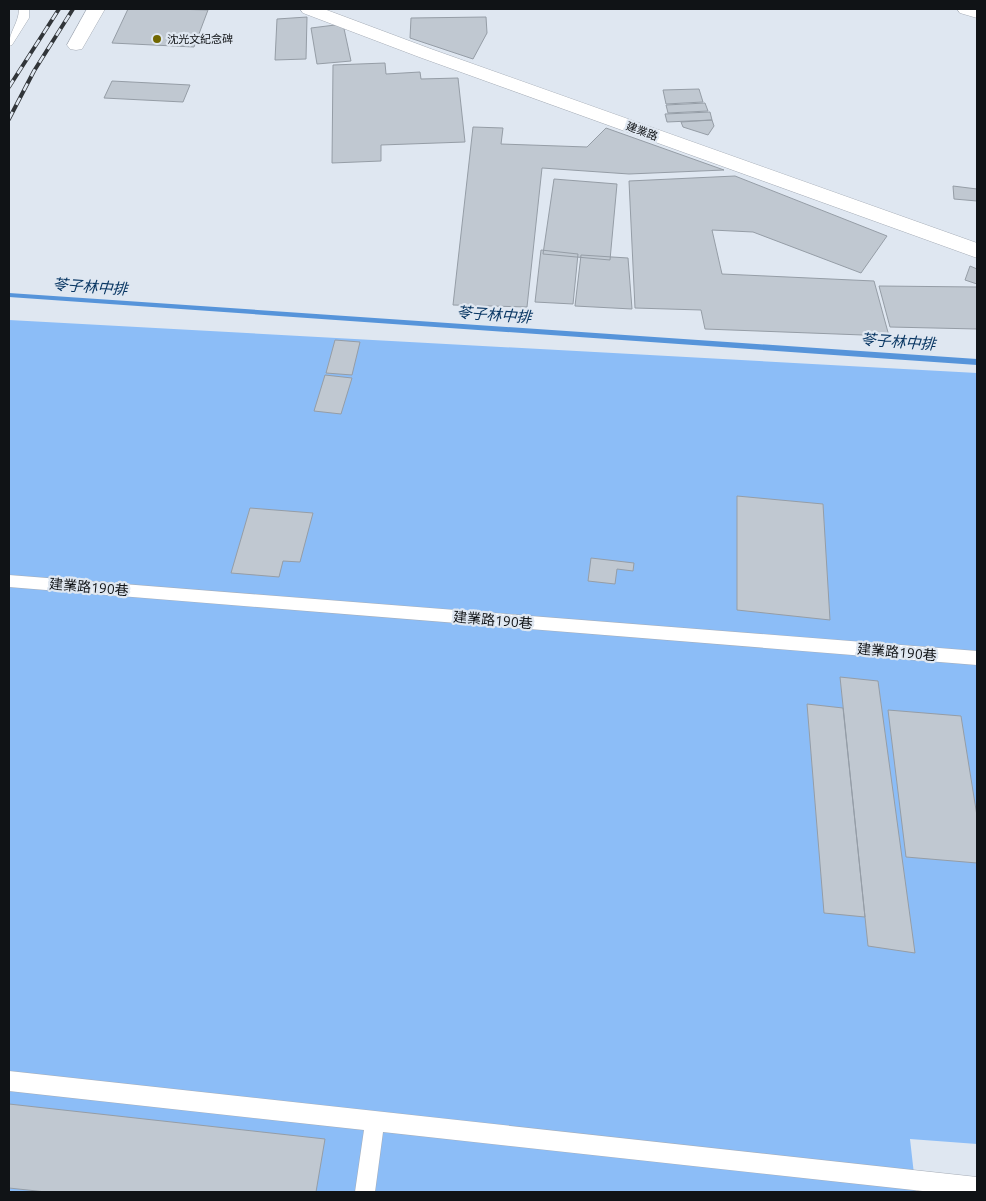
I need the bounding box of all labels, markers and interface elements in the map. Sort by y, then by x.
marker: 沈光文紀念碑 [151,33,163,45]
place label: 沈光文紀念碑 [167,33,233,45]
street label: 建業路 [624,120,660,142]
water label: 苓子林中排 [52,275,130,298]
water label: 苓子林中排 [456,303,534,326]
water label: 苓子林中排 [860,330,938,353]
street label: 建業路190巷 [49,576,129,598]
street label: 建業路190巷 [453,609,533,631]
street label: 建業路190巷 [857,641,937,663]

